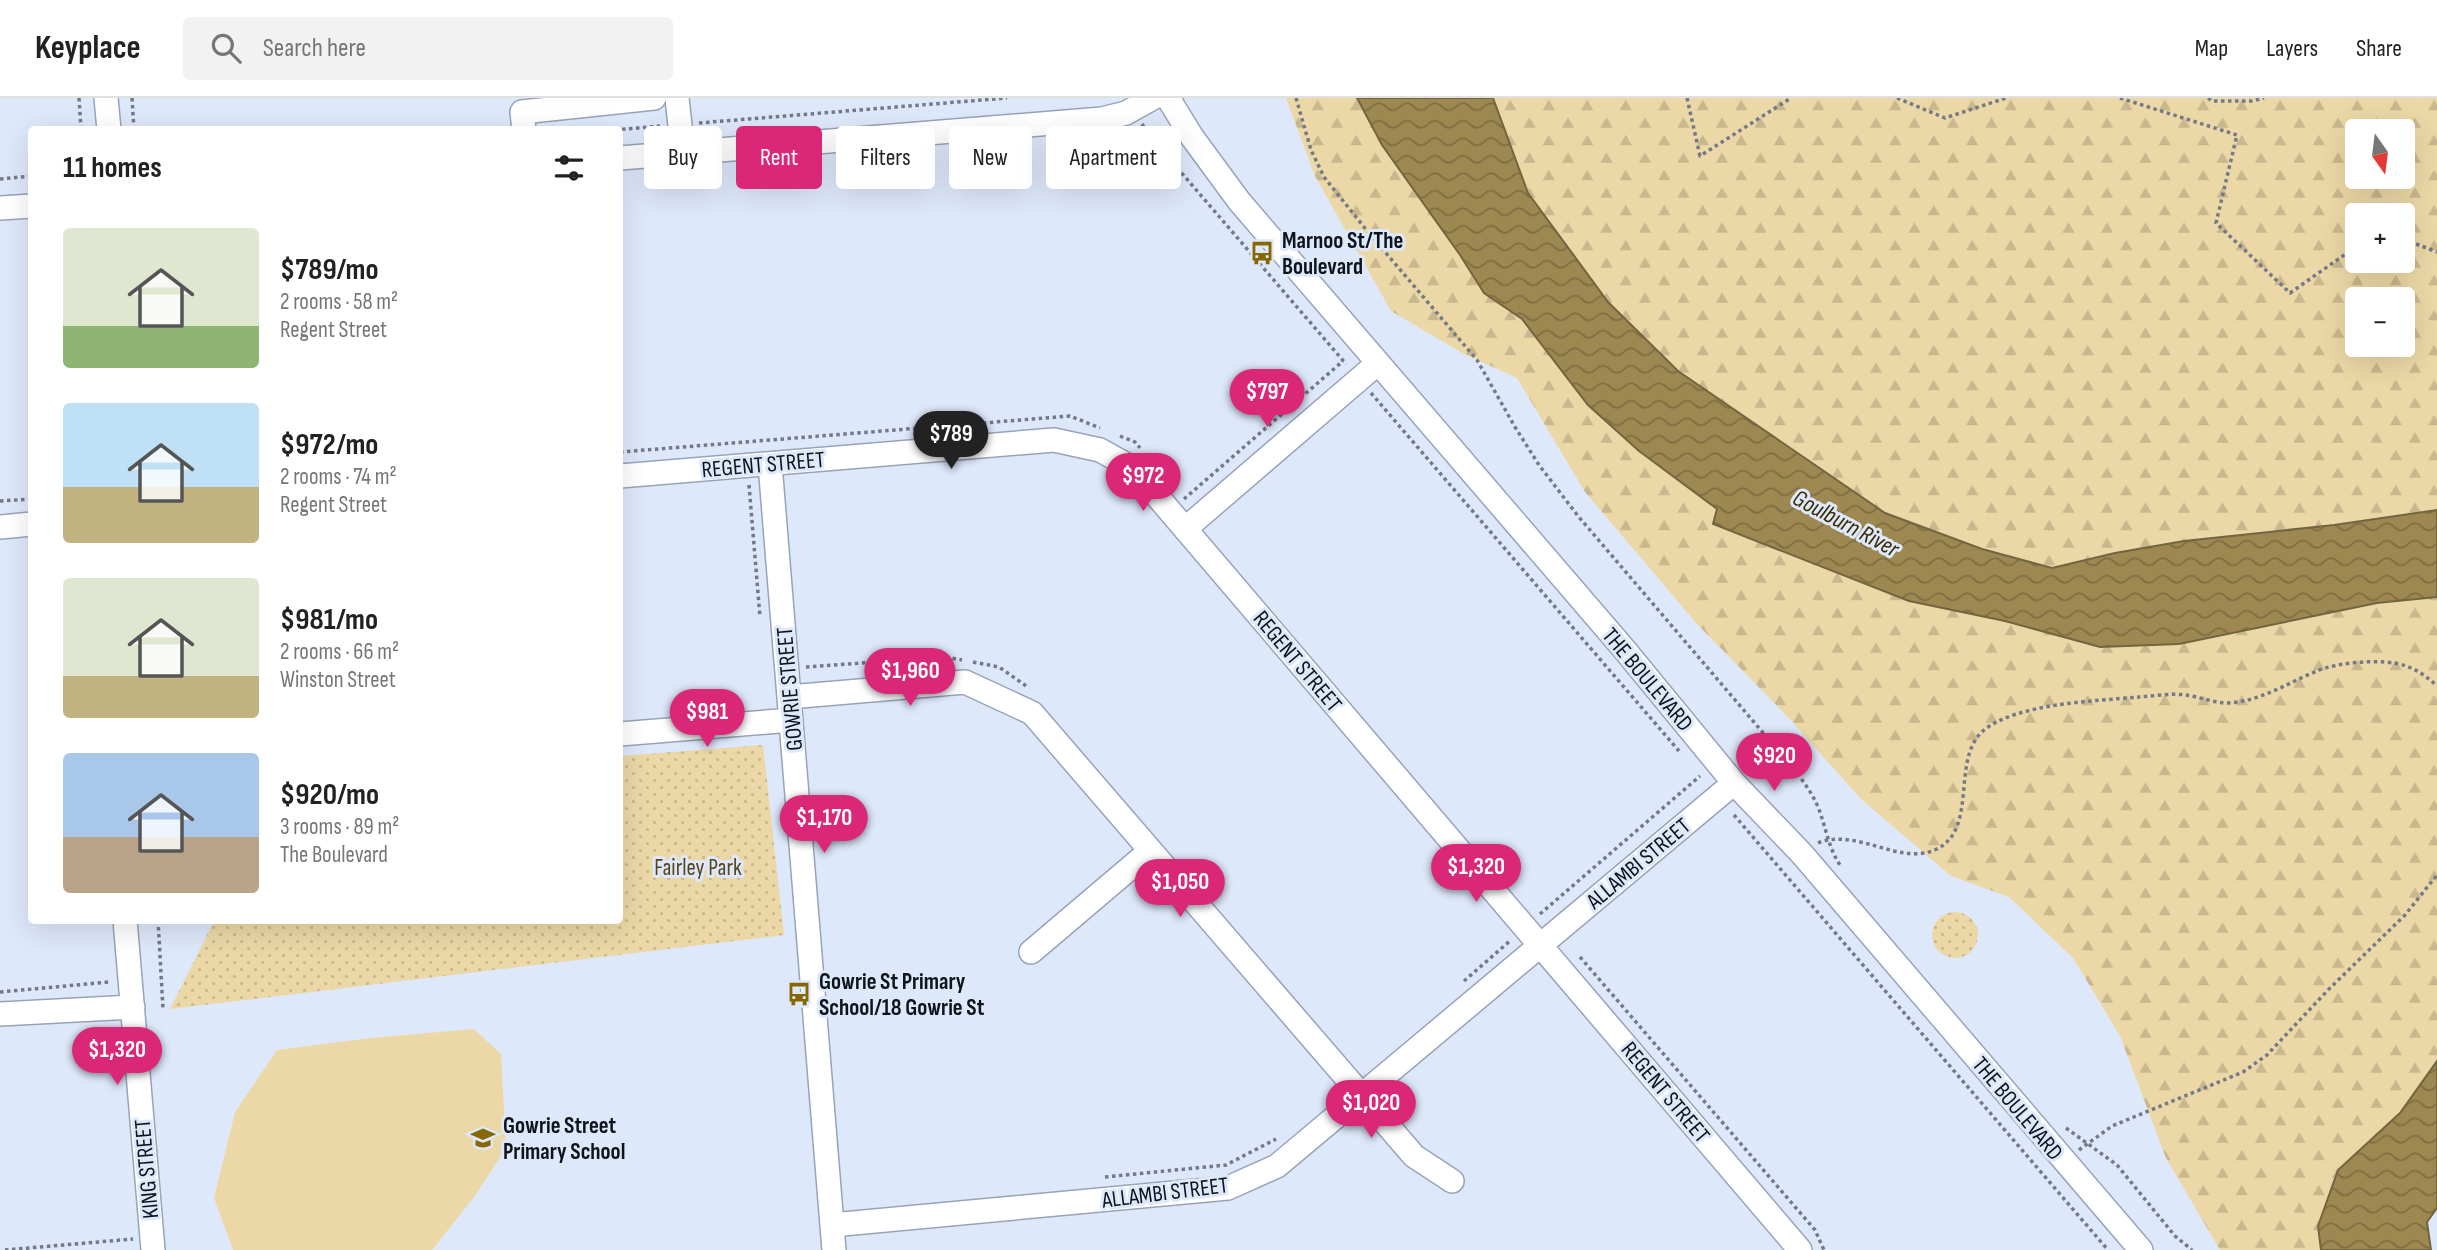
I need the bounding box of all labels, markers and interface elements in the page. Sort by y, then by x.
search box [183,17,673,80]
text: Keyplace [35,28,141,68]
icon: search [207,29,245,67]
text: Search here [263,33,366,64]
text: Map [2195,34,2228,63]
text: Layers [2266,34,2318,63]
text: Share [2356,34,2402,63]
north arrow [2345,119,2415,189]
map controls [2345,119,2415,357]
chip: Buy [644,126,722,189]
chip: Rent [736,126,822,189]
chip: Filters [836,126,935,189]
chip: New [949,126,1032,189]
chip: Apartment [1046,126,1181,189]
icon: filters [550,149,588,187]
text: 11 homes [63,150,162,186]
button: + [2345,203,2415,273]
place label: Marnoo St/The Boulevard [1282,227,1403,281]
bus stop icon: Marnoo St/The Boulevard [1248,239,1276,267]
text: $789/mo [280,252,379,288]
icon: home [119,256,203,340]
button: − [2345,287,2415,357]
text: 2 rooms · 58 m² [280,288,398,316]
text: Regent Street [280,316,387,344]
pin: $797 [1226,370,1308,429]
text: $797 [1246,378,1288,406]
pin: $789 [910,412,992,471]
text: $789 [929,420,973,448]
text: $972/mo [280,427,378,463]
icon: home [119,431,203,515]
street label: REGENT STREET [700,446,826,484]
pin: $972 [1102,454,1184,513]
text: $972 [1122,462,1164,490]
text: 2 rooms · 74 m² [280,463,397,491]
water label: Goulburn River [1788,483,1905,564]
text: Regent Street [280,491,387,519]
text: $981/mo [280,602,378,638]
street label: REGENT STREET [1247,605,1348,718]
icon: home [119,606,203,690]
street label: THE BOULEVARD [1596,622,1699,737]
street label: GOWRIE STREET [771,626,809,752]
text: 2 rooms · 66 m² [280,638,399,666]
pin: $1,960 [853,648,967,708]
text: $1,960 [880,657,940,685]
text: Winston Street [280,666,396,694]
pin: $981 [666,690,748,749]
text: $981 [686,698,728,726]
pin: $920 [1733,734,1815,793]
text: $920 [1752,742,1796,770]
text: $920/mo [280,777,379,813]
icon: home [119,781,203,865]
pin: $1,170 [767,796,881,855]
text: $1,170 [796,804,852,832]
street label: ALLAMBI STREET [1580,812,1696,916]
text: 3 rooms · 89 m² [280,813,399,841]
text: The Boulevard [280,841,388,869]
pin: $1,320 [1419,844,1533,904]
text: $1,320 [1447,853,1505,881]
park label: Fairley Park [654,854,742,882]
pin: $1,050 [1123,860,1237,919]
text: $1,050 [1151,868,1209,896]
place label: Gowrie St Primary School/18 Gowrie St [819,968,985,1022]
bus stop icon: Gowrie St Primary School/18 Gowrie St [785,980,813,1008]
pin: $1,320 [60,1028,174,1087]
text: $1,320 [88,1036,146,1064]
street label: REGENT STREET [1615,1036,1716,1149]
street label: THE BOULEVARD [1966,1051,2069,1166]
pin: $1,020 [1314,1080,1428,1140]
text: $1,020 [1342,1089,1400,1117]
place label: Gowrie Street Primary School [503,1112,625,1166]
street label: KING STREET [129,1118,165,1220]
school or university icon: Gowrie Street Primary School [469,1124,497,1152]
street label: ALLAMBI STREET [1099,1171,1230,1215]

